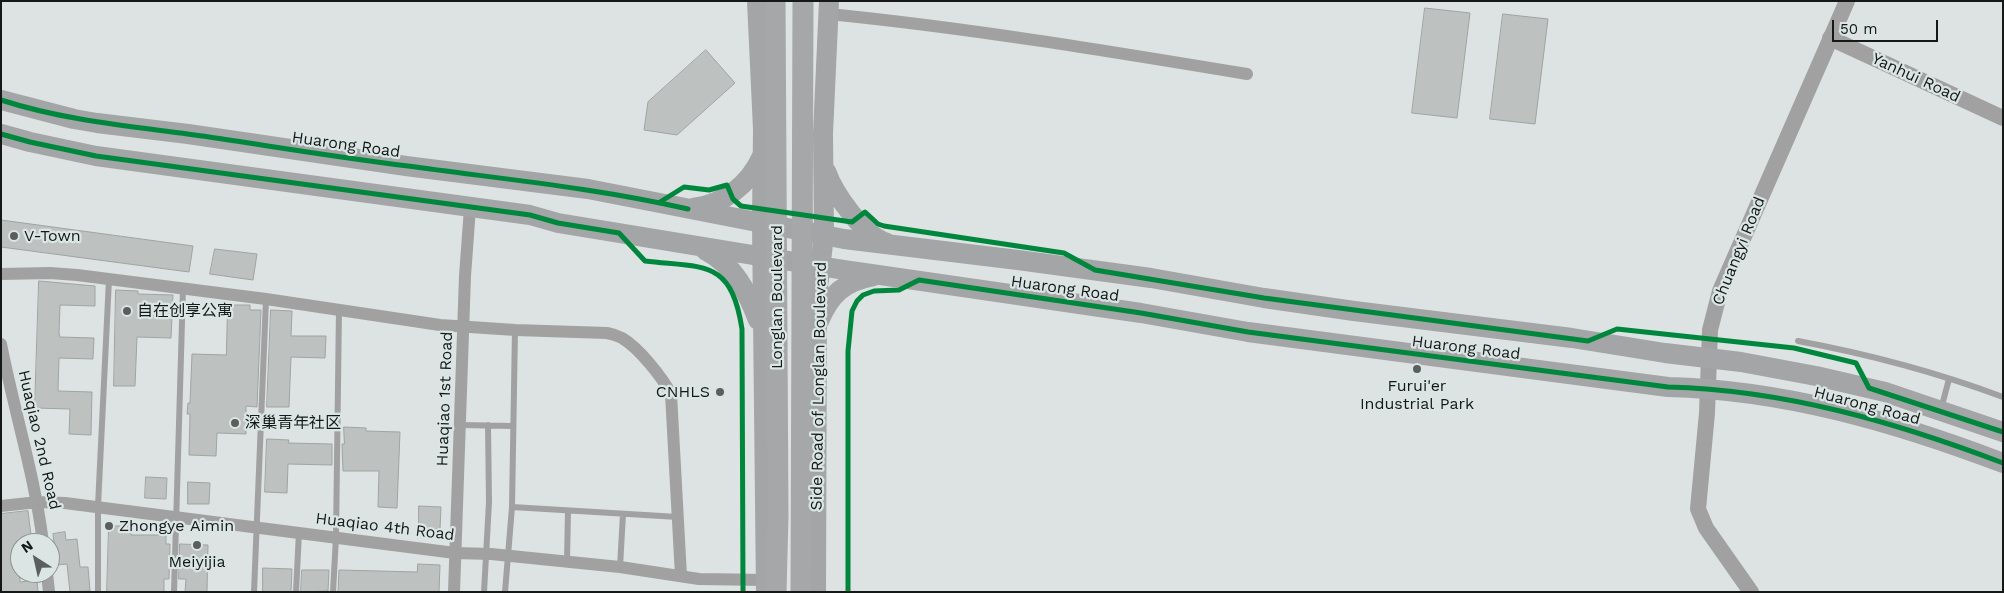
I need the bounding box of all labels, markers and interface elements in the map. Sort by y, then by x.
scale bar [1834,10,1940,42]
text: 50 m [1840,20,1877,38]
street label: Yanhui Road [1869,49,1963,107]
street label: Huarong Road [291,128,401,162]
street label: Chuangyi Road [1709,194,1769,308]
street label: Longlan Boulevard [767,225,787,369]
place label: V-Town [24,226,81,246]
marker: V-Town [8,230,20,242]
street label: Side Road of Longlan Boulevard [807,261,831,511]
street label: Huarong Road [1010,272,1120,306]
place label: 自在创享公寓 [137,301,233,321]
marker: 自在创享公寓 [121,305,133,317]
street label: Huaqiao 1st Road [433,331,457,467]
street label: Huarong Road [1411,332,1521,364]
marker: Furui'er Industrial Park [1411,363,1423,375]
street label: Huaqiao 2nd Road [14,368,64,512]
place label: Furui'er Industrial Park [1360,376,1474,414]
place label: CNHLS [656,382,710,402]
street label: Huarong Road [1812,383,1922,429]
marker: CNHLS [714,386,726,398]
place label: 深巢青年社区 [245,413,341,433]
marker: 深巢青年社区 [229,417,241,429]
street label: Huaqiao 4th Road [314,509,456,545]
place label: Zhongye Aimin [119,516,234,536]
marker: Zhongye Aimin [103,520,115,532]
north arrow [10,533,60,583]
text: N [18,537,36,556]
marker: Meiyijia [191,539,203,551]
place label: Meiyijia [168,552,226,572]

